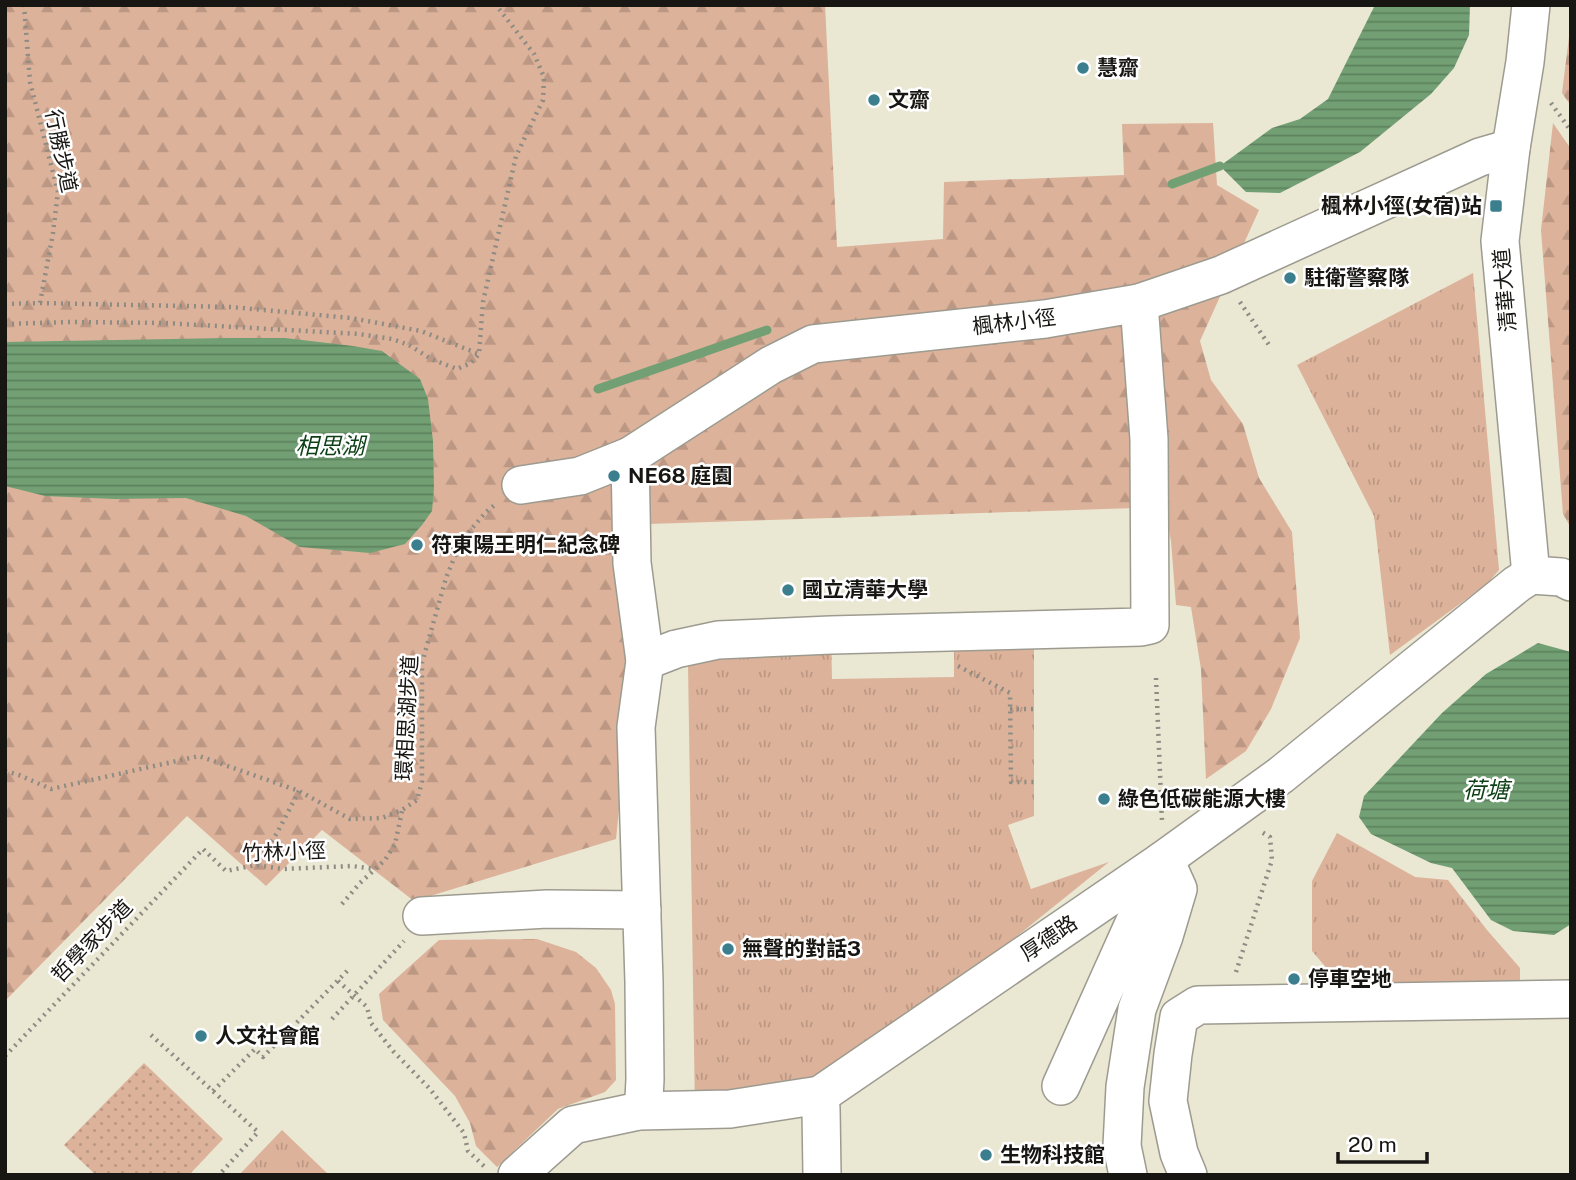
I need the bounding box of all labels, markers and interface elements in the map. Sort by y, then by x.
place label: 慧齋 [1097,55,1139,80]
marker: 慧齋 [1075,60,1091,76]
place label: 文齋 [888,87,930,112]
marker: 文齋 [866,92,882,108]
street label: 行勝步道 [41,107,82,195]
place label: 楓林小徑(女宿)站 [1321,193,1482,218]
marker: 楓林小徑(女宿)站 [1488,198,1504,214]
street label: 清華大道 [1488,247,1521,333]
place label: 駐衛警察隊 [1304,265,1410,290]
marker: 駐衛警察隊 [1282,270,1298,286]
street label: 楓林小徑 [971,304,1057,339]
water label: 相思湖 [296,432,368,459]
place label: NE68 庭園 [628,463,732,488]
marker: NE68 庭園 [606,468,622,484]
place label: 符東陽王明仁紀念碑 [431,532,620,557]
marker: 符東陽王明仁紀念碑 [409,537,425,553]
place label: 國立清華大學 [802,577,928,602]
marker: 國立清華大學 [780,582,796,598]
street label: 環相思湖步道 [391,654,422,782]
water label: 荷塘 [1463,776,1513,803]
place label: 綠色低碳能源大樓 [1118,786,1286,811]
marker: 綠色低碳能源大樓 [1096,791,1112,807]
street label: 竹林小徑 [242,838,326,865]
street label: 哲學家步道 [46,894,137,987]
street label: 厚德路 [1016,910,1082,966]
place label: 無聲的對話3 [742,936,861,961]
marker: 無聲的對話3 [720,941,736,957]
place label: 停車空地 [1308,966,1392,991]
marker: 停車空地 [1286,971,1302,987]
place label: 人文社會館 [215,1023,320,1048]
marker: 人文社會館 [193,1028,209,1044]
scale bar [1338,1120,1427,1164]
text: 20 m [1348,1132,1397,1157]
place label: 生物科技館 [1000,1142,1105,1167]
marker: 生物科技館 [978,1147,994,1163]

